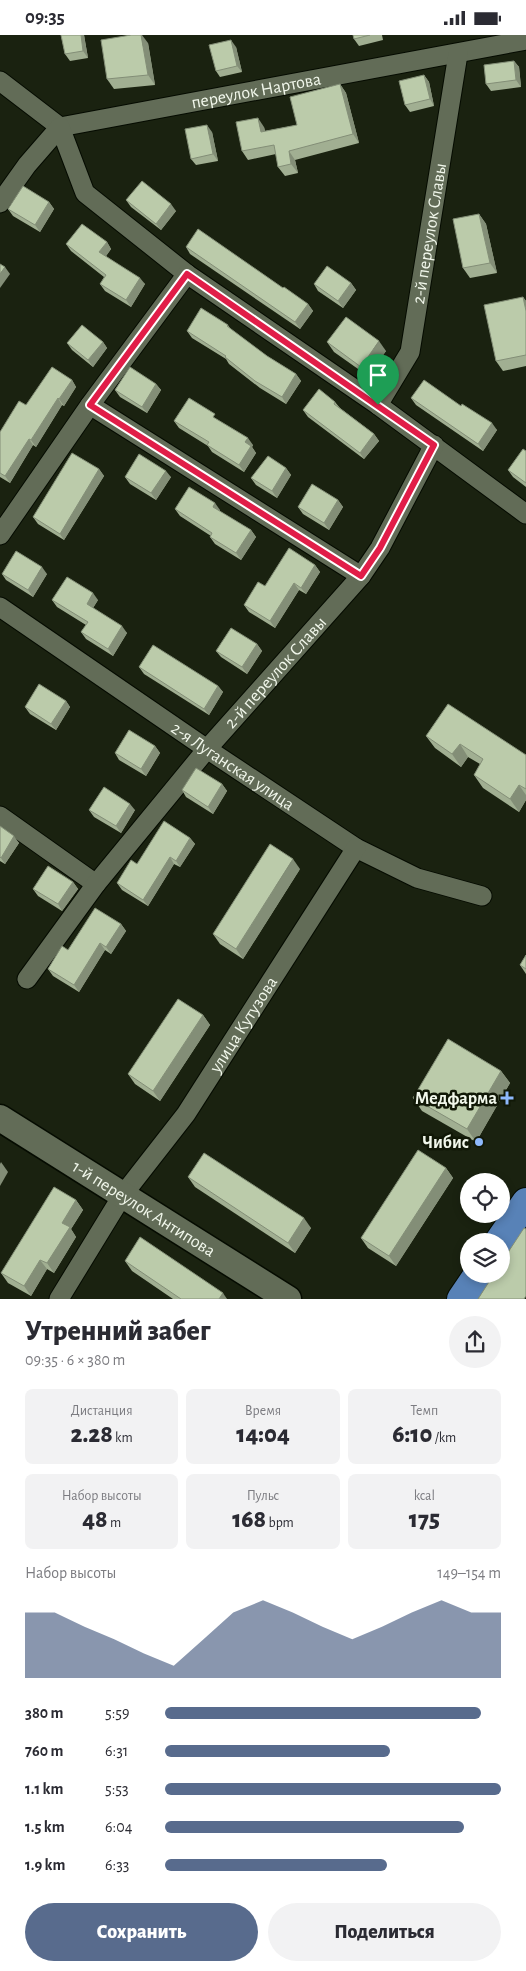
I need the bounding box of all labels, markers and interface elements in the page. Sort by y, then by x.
text: 09:35 [25,8,65,27]
street label: переулок Нартова [190,70,323,112]
street label: 2-й переулок Славы [410,162,450,305]
pin [357,354,399,405]
icon: arrive [364,361,392,389]
street label: 2-й переулок Славы [222,614,330,732]
street label: 2-я Луганская улица [167,719,297,814]
street label: улица Кутузова [206,974,281,1077]
place label: Медфарма [415,1090,497,1108]
marker: Медфарма [501,1092,513,1104]
place label: Чибис [422,1134,469,1152]
marker: Чибис [473,1136,485,1148]
street label: 1-й переулок Антипова [69,1158,218,1261]
map controls [460,1173,510,1283]
button: locate [460,1173,510,1223]
button: layers [460,1233,510,1283]
button: share [449,1316,501,1368]
text: Утренний забег [25,1318,210,1346]
text: 09:35 · 6 × 380 m [25,1352,125,1368]
text: Дистанция [71,1404,133,1418]
text: Время [245,1404,281,1418]
text: Темп [410,1404,438,1418]
text: 2.28 [71,1422,113,1447]
text: 14:04 [236,1422,290,1447]
text: 6:10 [392,1422,432,1447]
text: km [113,1431,133,1445]
text: /km [432,1431,456,1445]
text: Набор высоты [62,1489,142,1503]
text: Пульс [247,1489,279,1503]
text: kcal [414,1489,435,1503]
text: 48 [82,1507,108,1532]
text: 168 [232,1507,266,1532]
text: 175 [409,1507,440,1532]
text: m [108,1516,121,1530]
text: bpm [266,1516,294,1530]
text: Набор высоты [25,1565,116,1581]
text: 149–154 m [437,1565,501,1581]
text: 380 m [25,1705,63,1721]
text: 5:59 [105,1705,130,1721]
text: 760 m [25,1743,63,1759]
text: 6:31 [105,1743,128,1759]
text: 1.1 km [25,1781,63,1797]
text: 5:53 [105,1781,129,1797]
text: 1.5 km [25,1819,65,1835]
text: 6:04 [105,1819,132,1835]
text: 1.9 km [25,1857,65,1873]
text: 6:33 [105,1857,129,1873]
button: Сохранить [25,1903,258,1961]
button: Поделиться [268,1903,501,1961]

